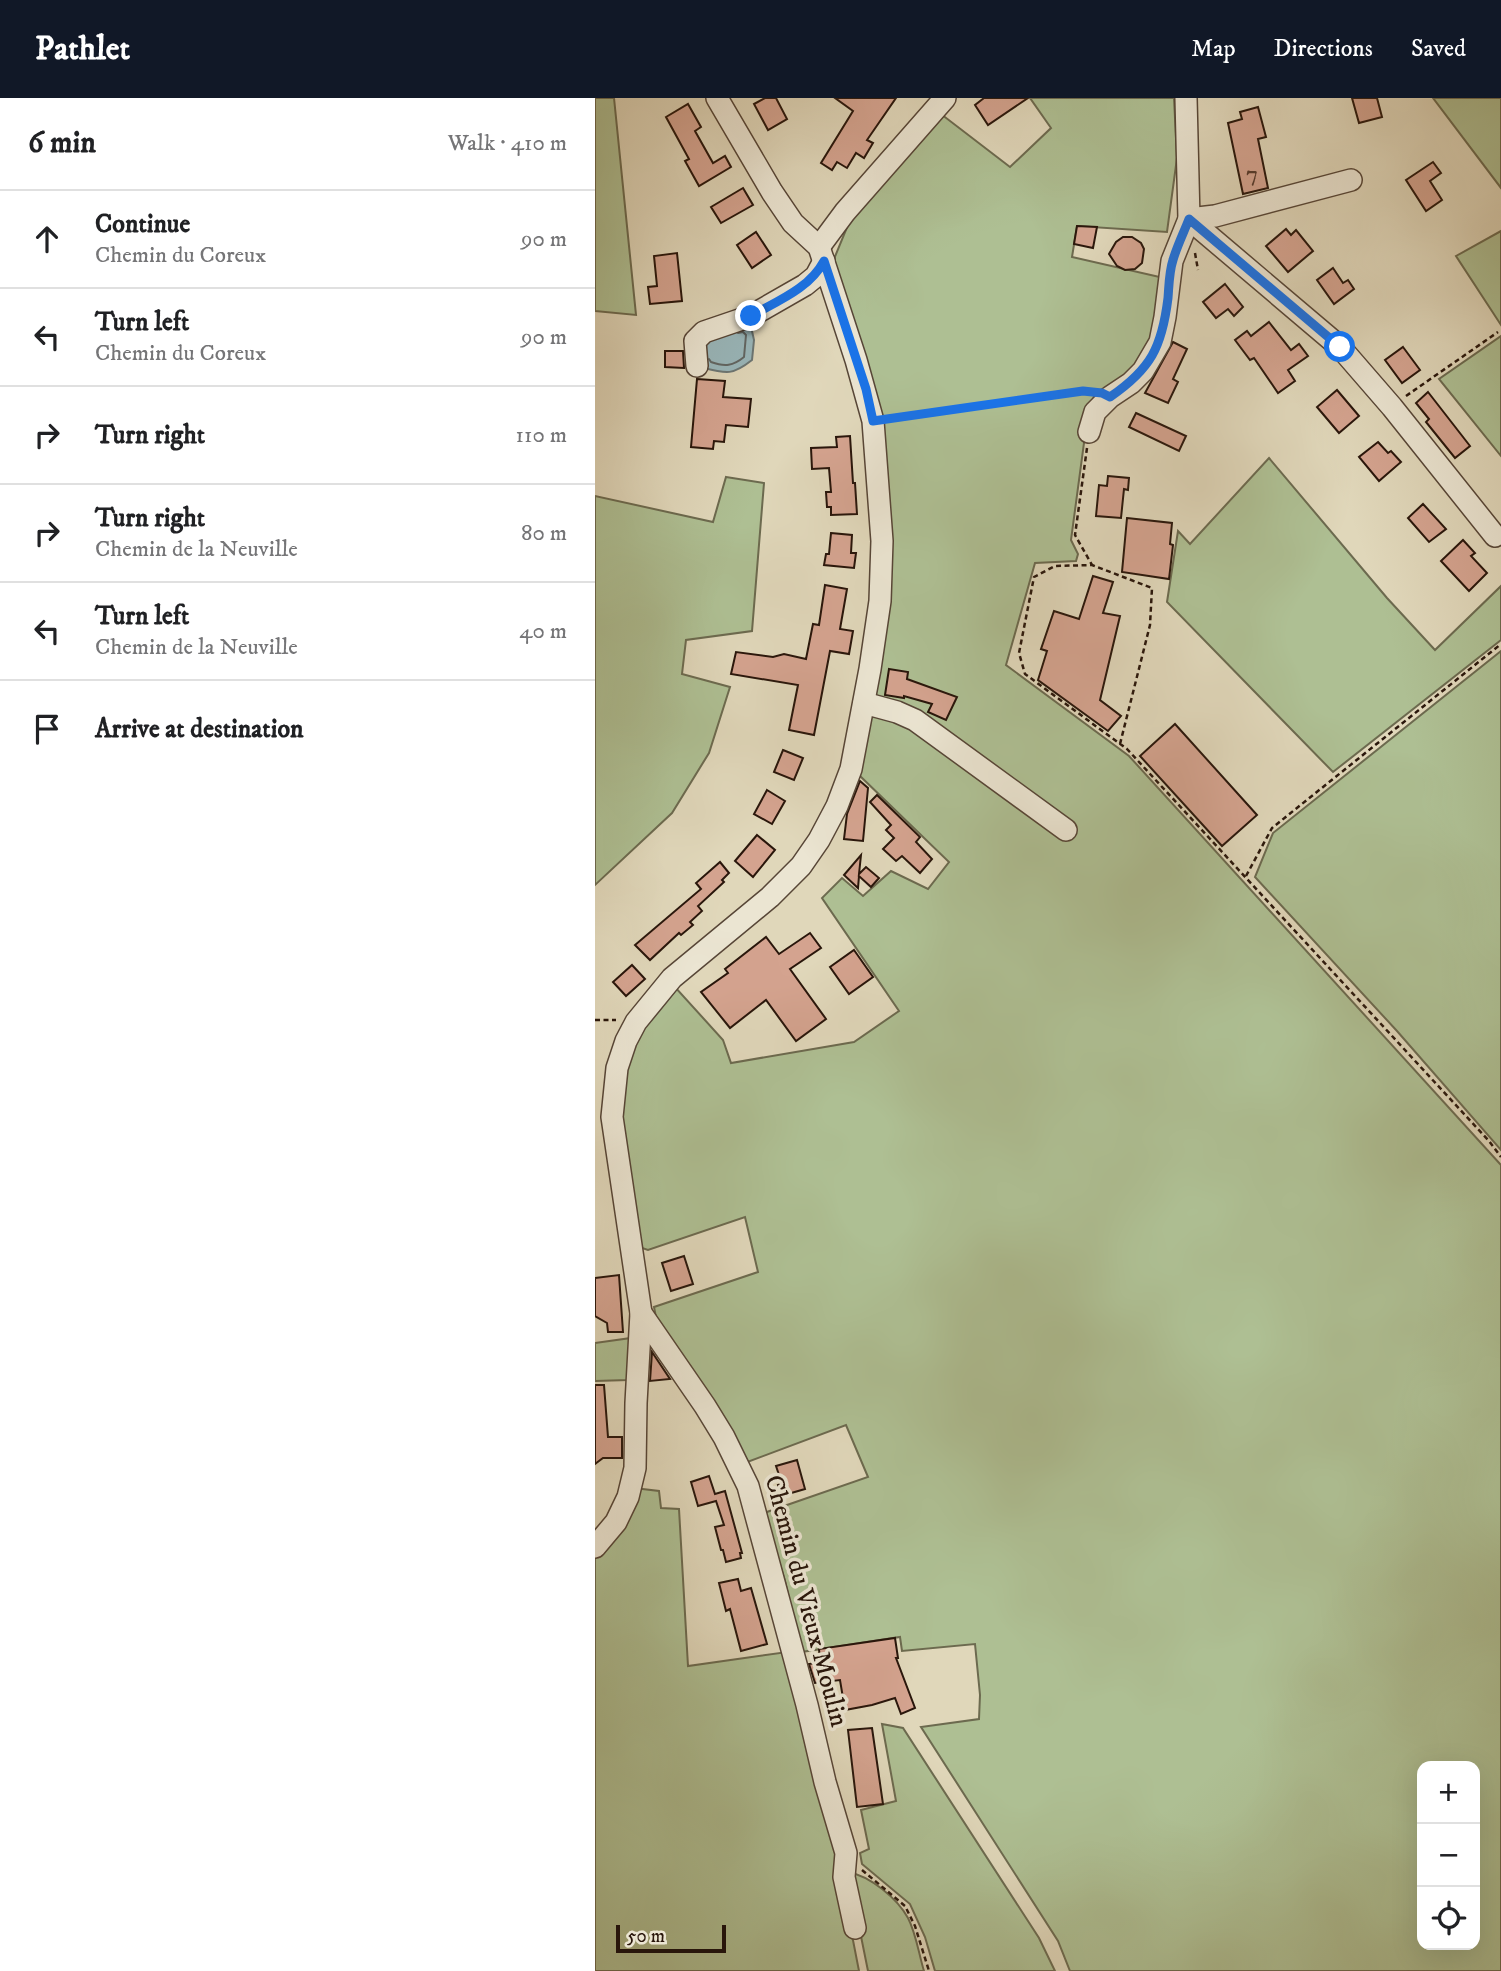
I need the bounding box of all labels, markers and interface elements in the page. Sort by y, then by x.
text: Pathlet [35,29,130,70]
text: Map [1191,34,1236,64]
text: Directions [1274,34,1373,64]
text: Saved [1411,34,1466,64]
text: 6 min [28,125,96,162]
text: Walk · 410 m [448,129,567,158]
house number: 7 [1246,160,1258,189]
text: Continue [95,208,190,241]
icon: ahead [28,220,66,258]
text: 90 m [521,225,567,254]
text: Chemin du Coreux [95,241,266,270]
route end [735,300,766,331]
text: Turn left [95,306,189,339]
icon: left [28,318,66,356]
text: 90 m [521,323,567,352]
route start [1324,331,1355,362]
text: Chemin du Coreux [95,339,266,368]
icon: right [28,416,66,454]
text: Turn right [95,419,205,452]
text: 110 m [516,421,567,450]
text: Turn right [95,502,205,535]
icon: right [28,514,66,552]
text: 80 m [521,519,567,548]
text: Chemin de la Neuville [95,535,298,564]
text: Turn left [95,600,189,633]
icon: left [28,612,66,650]
text: 40 m [519,617,567,646]
text: Chemin de la Neuville [95,633,298,662]
icon: arrive [28,710,66,748]
text: Arrive at destination [95,713,304,746]
street label: Chemin du Vieux Moulin [756,1471,856,1731]
map controls [1417,1761,1480,1950]
button: + [1417,1761,1480,1824]
button: − [1417,1824,1480,1887]
button: locate [1417,1887,1480,1950]
scale bar [616,1922,726,1954]
text: 50 m [627,1925,665,1948]

